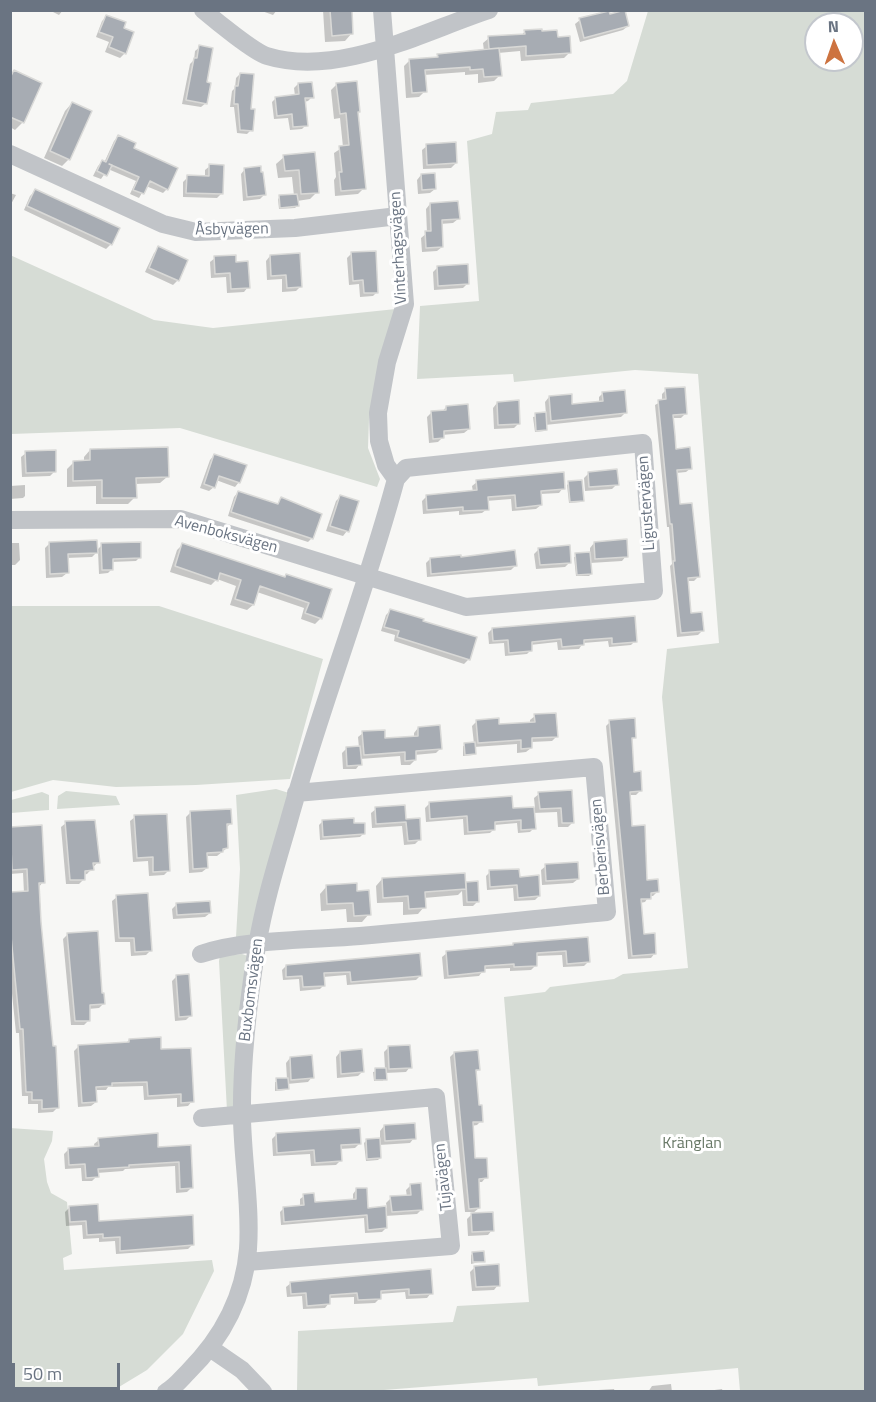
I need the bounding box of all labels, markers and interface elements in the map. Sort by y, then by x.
north arrow [804,12,864,72]
text: N [827,14,839,38]
street label: Vinterhagsvägen [386,191,412,305]
street label: Åsbyvägen [195,220,269,240]
street label: Ligustervägen [634,455,660,551]
street label: Avenboksvägen [172,512,280,558]
street label: Berberisvägen [587,798,615,896]
street label: Buxbomsvägen [236,937,268,1043]
park label: Kränglan [662,1134,722,1154]
street label: Tujavägen [431,1142,457,1212]
scale bar [15,1351,123,1389]
text: 50 m [23,1360,62,1387]

